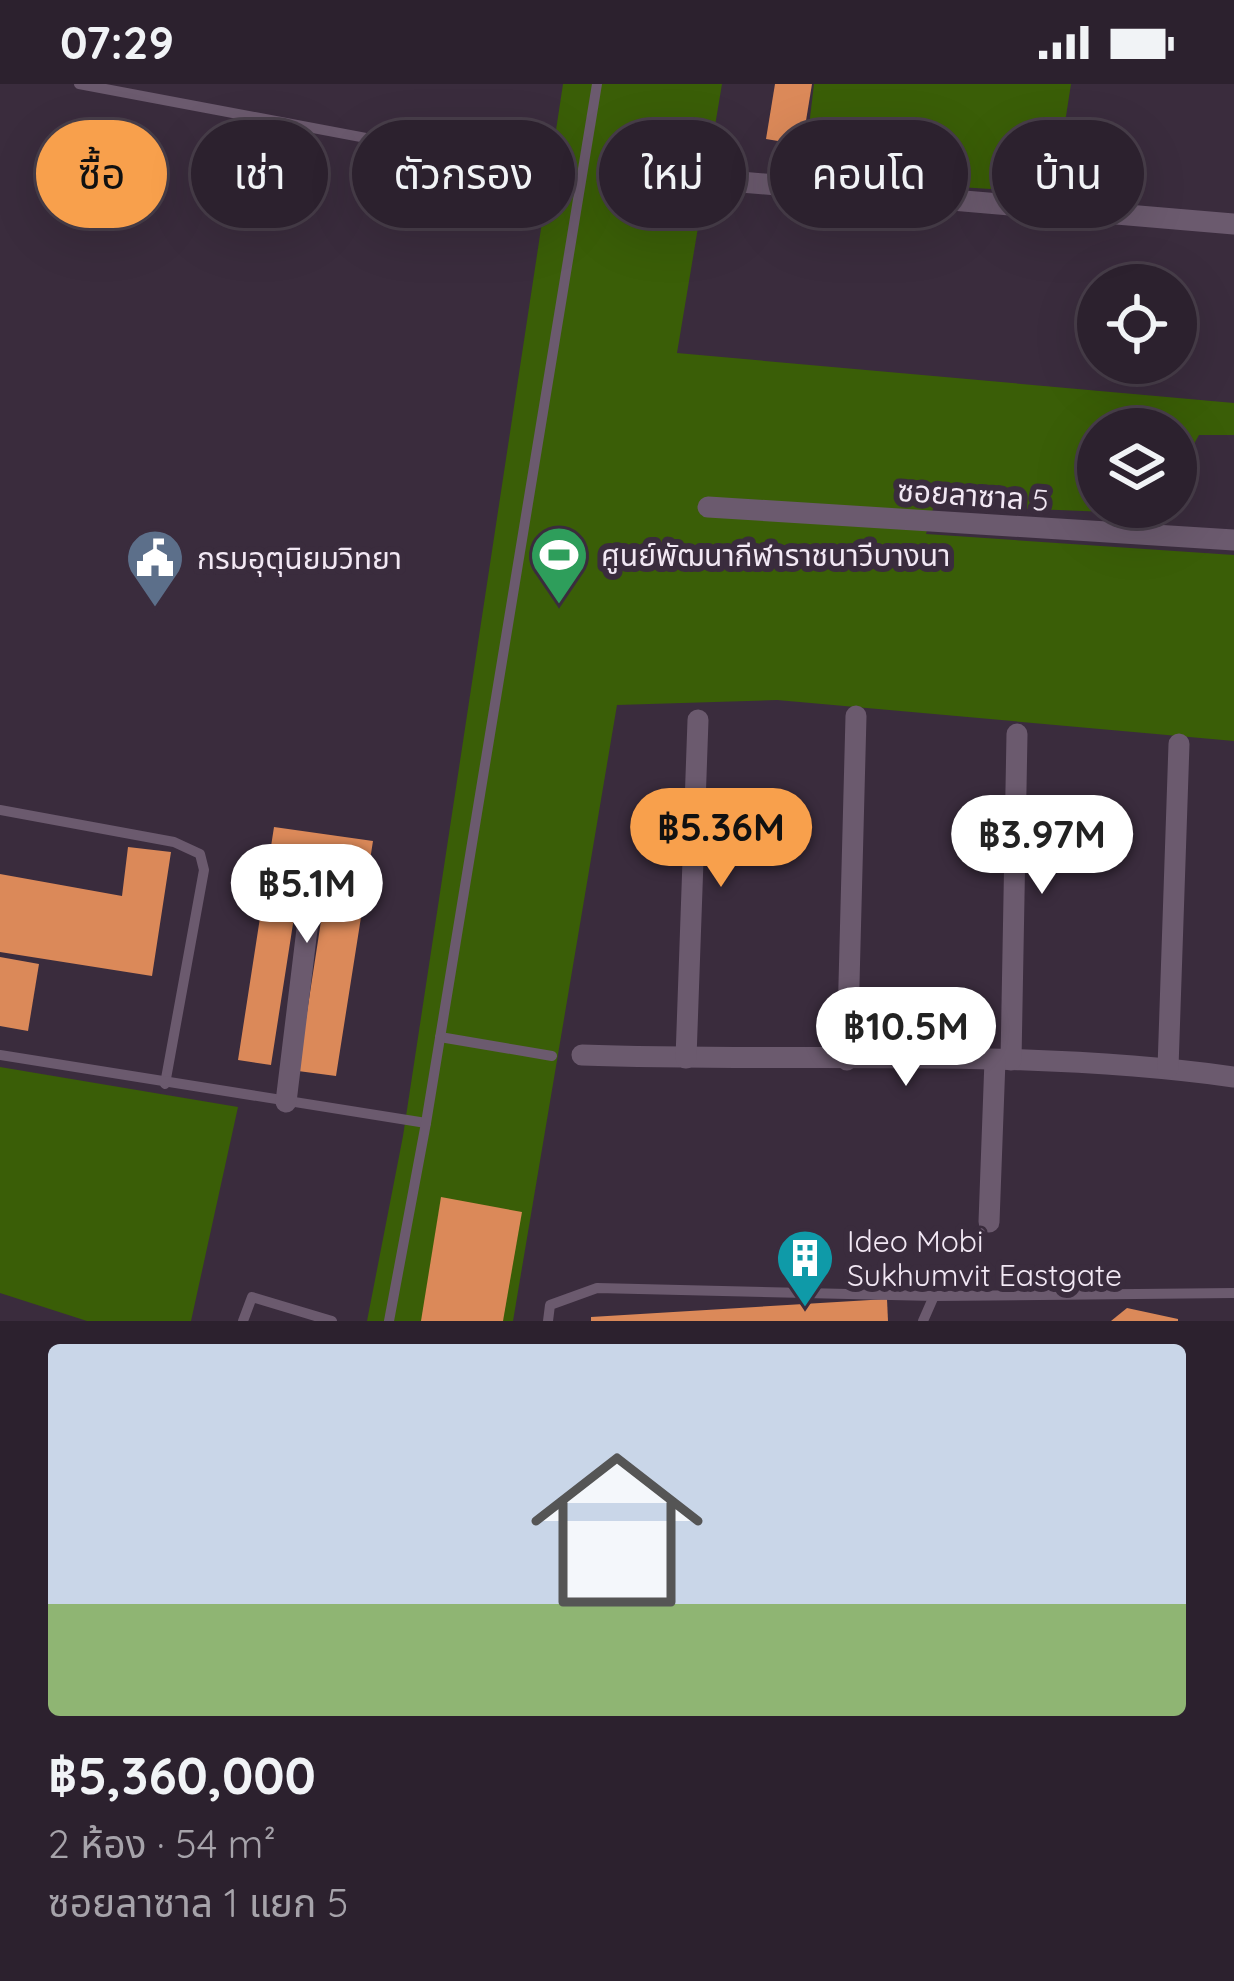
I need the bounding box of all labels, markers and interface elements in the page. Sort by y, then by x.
text: 07:29 [60,14,174,70]
chip: ซื้อ [36,120,167,228]
chip: เช่า [191,120,328,228]
chip: ตัวกรอง [352,120,575,228]
chip: ใหม่ [599,120,746,228]
chip: คอนโด [770,120,968,228]
chip: บ้าน [992,120,1144,228]
map controls [1077,264,1197,528]
button: locate [1077,264,1197,384]
button: layers [1077,408,1197,528]
street label: ซอยลาซาล 5 [896,471,1050,519]
sports icon: ศูนย์พัฒนากีฬาราชนาวีบางนา [528,524,590,606]
public building icon: กรมอุตุนิยมวิทยา [124,527,186,609]
place label: ศูนย์พัฒนากีฬาราชนาวีบางนา [601,536,950,574]
place label: กรมอุตุนิยมวิทยา [197,539,402,577]
pin: ฿5.36M [623,788,819,890]
pin: ฿3.97M [944,795,1140,897]
text: ฿5.36M [657,802,785,851]
text: ฿3.97M [978,809,1106,858]
pin: ฿5.1M [223,844,391,946]
text: ฿5.1M [258,858,356,907]
pin: ฿10.5M [808,987,1004,1089]
text: ฿10.5M [843,1001,969,1050]
place label: Ideo Mobi Sukhumvit Eastgate [847,1222,1122,1294]
building icon: Ideo Mobi Sukhumvit Eastgate [774,1227,836,1309]
icon: home [509,1422,725,1638]
text: ฿5,360,000 [48,1743,316,1807]
text: 2 ห้อง · 54 m² [48,1819,276,1868]
text: ซอยลาซาล 1 แยก 5 [48,1878,348,1927]

